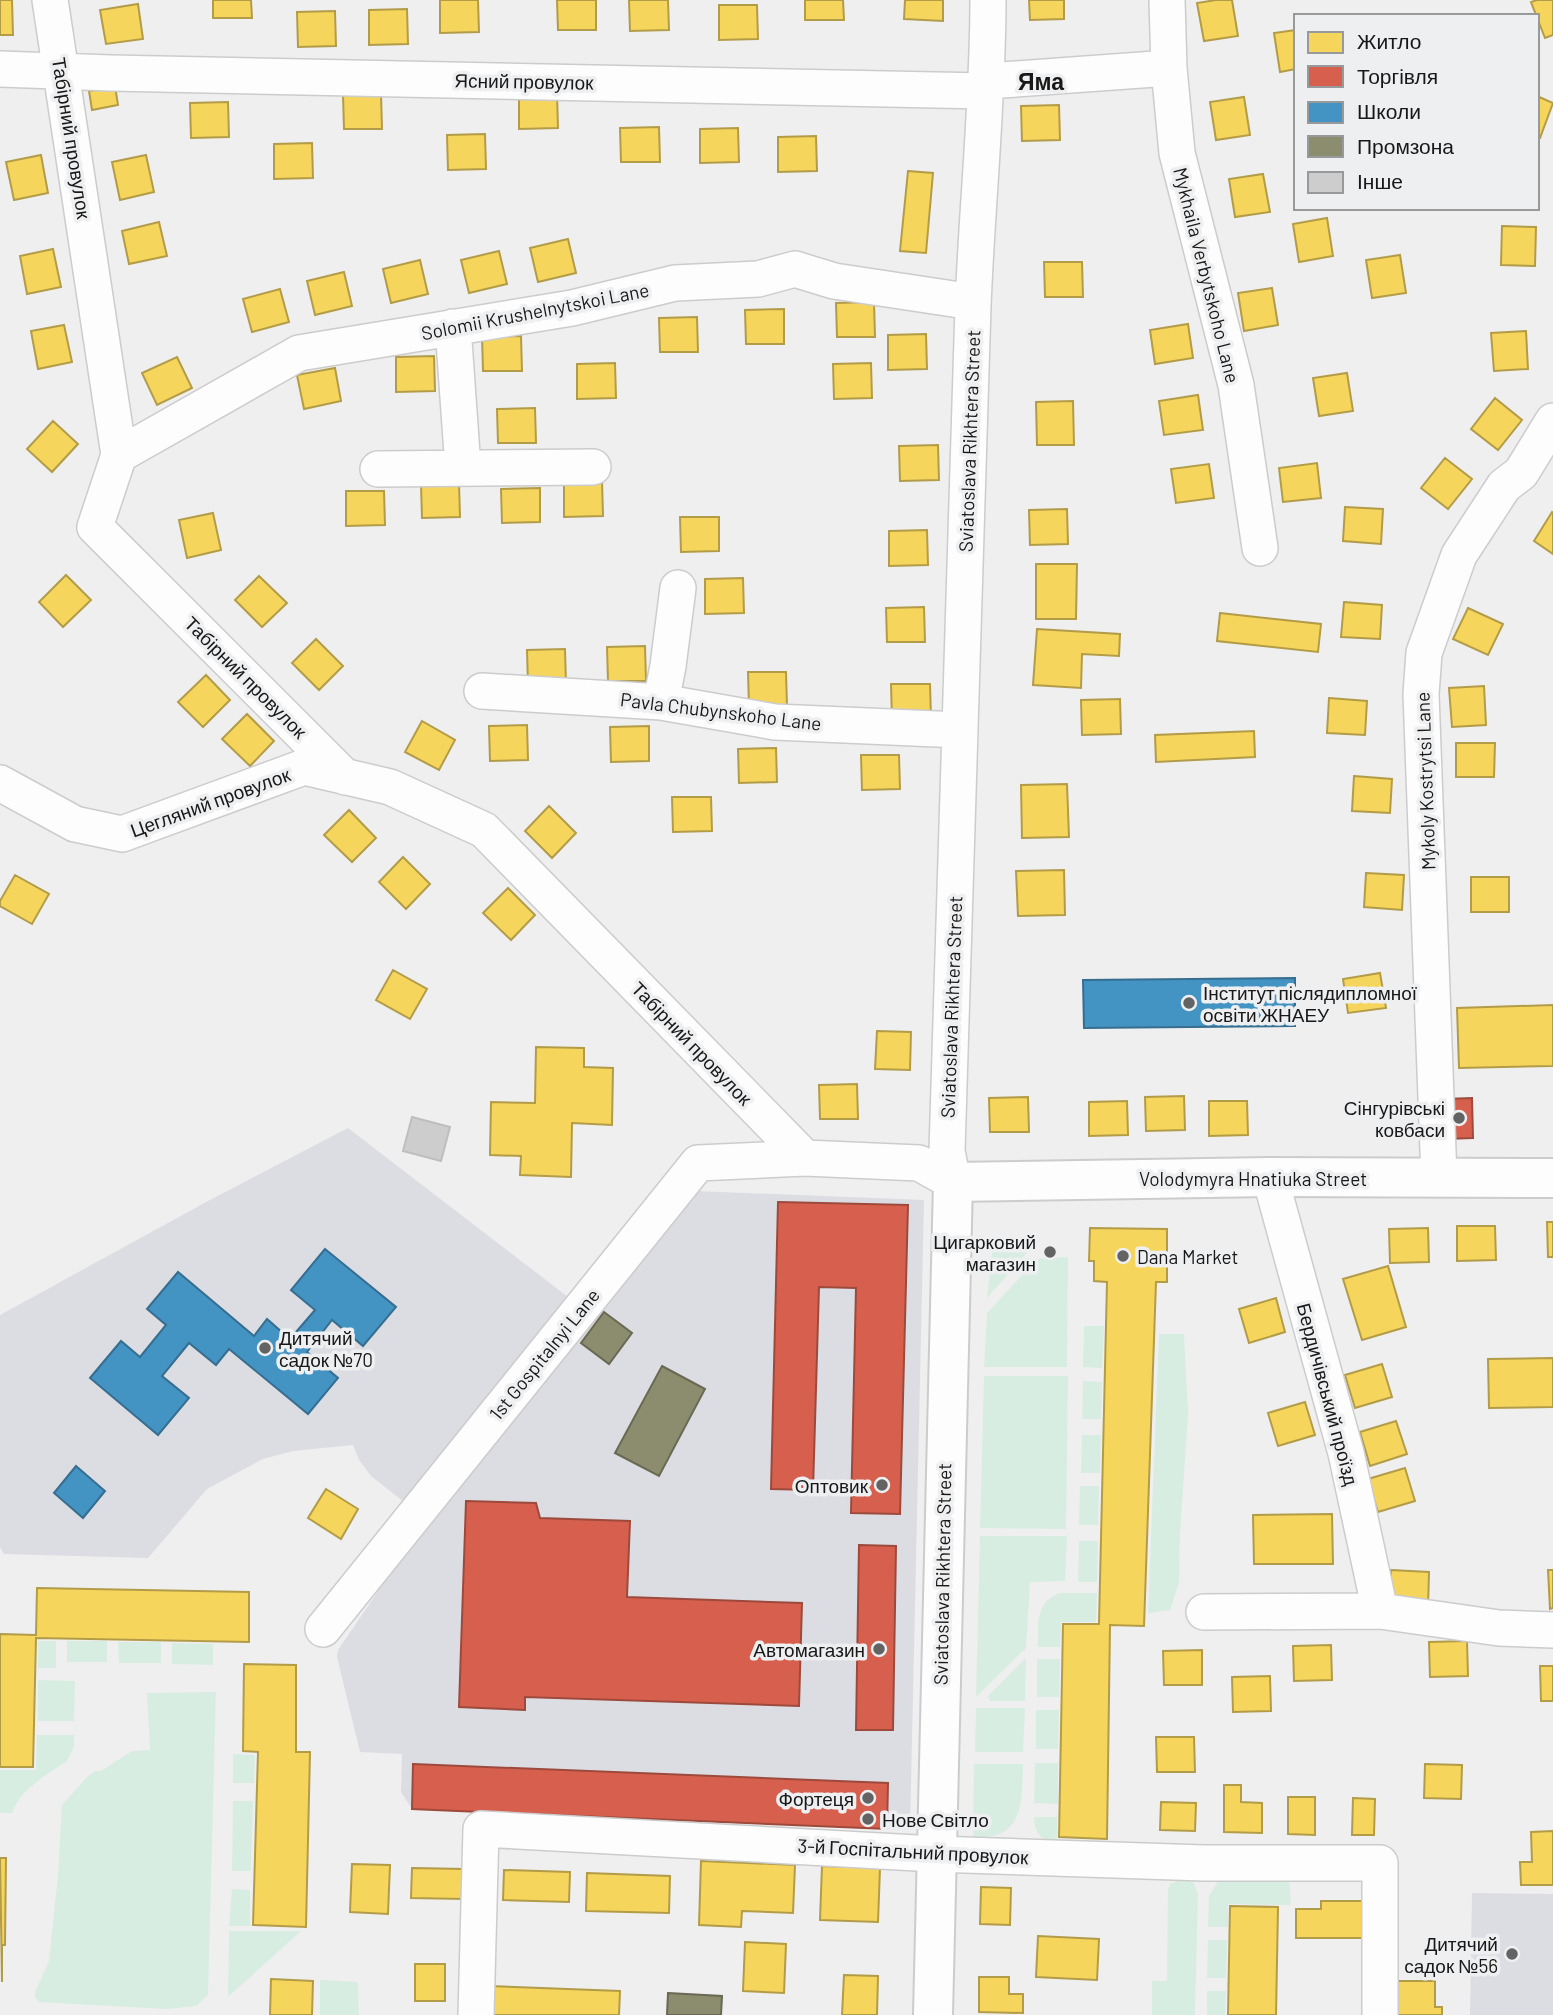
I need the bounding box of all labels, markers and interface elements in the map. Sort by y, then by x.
legend [1294,14,1539,210]
text: Житло [1357,28,1421,53]
street label: Табірний провулок [48,56,96,221]
text: Торгівля [1357,63,1438,88]
district label: Яма [1018,67,1064,95]
street label: Ясний провулок [454,68,594,94]
text: Школи [1357,98,1421,123]
text: Промзона [1357,133,1454,158]
street label: Mykhaila Verbytskoho Lane [1169,165,1245,385]
text: Інше [1357,168,1403,193]
street label: Solomii Krushelnytskoi Lane [419,278,651,344]
street label: Sviatoslava Rikhtera Street [954,330,984,552]
street label: Табірний провулок [180,611,312,743]
street label: Pavla Chubynskoho Lane [619,687,823,735]
street label: Mykoly Kostrytsi Lane [1410,692,1440,870]
street label: Цегляний провулок [127,762,294,842]
street label: Sviatoslava Rikhtera Street [936,896,966,1118]
street label: Табірний провулок [627,976,757,1110]
place label: Інститут післядипломної освіти ЖНАЕУ [1203,981,1418,1026]
marker: Інститут післядипломної освіти ЖНАЕУ [1181,995,1197,1011]
place label: Сінгурівські ковбаси [1344,1096,1445,1141]
marker: Сінгурівські ковбаси [1451,1110,1467,1126]
street label: Volodymyra Hnatiuka Street [1139,1167,1367,1190]
place label: Цигарковий магазин [933,1230,1036,1275]
marker: Цигарковий магазин [1042,1244,1058,1260]
place label: Dana Market [1137,1245,1238,1268]
marker: Dana Market [1115,1248,1131,1264]
street label: 1st Gospitalnyi Lane [484,1284,604,1424]
street label: Бердичівський проїзд [1293,1300,1363,1488]
place label: Дитячий садок №70 [279,1326,373,1371]
marker: Дитячий садок №70 [257,1340,273,1356]
street label: Sviatoslava Rikhtera Street [929,1463,955,1685]
place label: Оптовик [795,1474,869,1497]
marker: Оптовик [874,1477,890,1493]
place label: Автомагазин [753,1638,865,1661]
marker: Автомагазин [871,1641,887,1657]
place label: Фортеця [779,1787,854,1810]
marker: Фортеця [860,1790,876,1806]
place label: Нове Світло [882,1808,989,1831]
marker: Нове Світло [860,1811,876,1827]
street label: 3-й Госпітальний провулок [797,1833,1030,1869]
place label: Дитячий садок №56 [1404,1932,1498,1977]
marker: Дитячий садок №56 [1504,1946,1520,1962]

